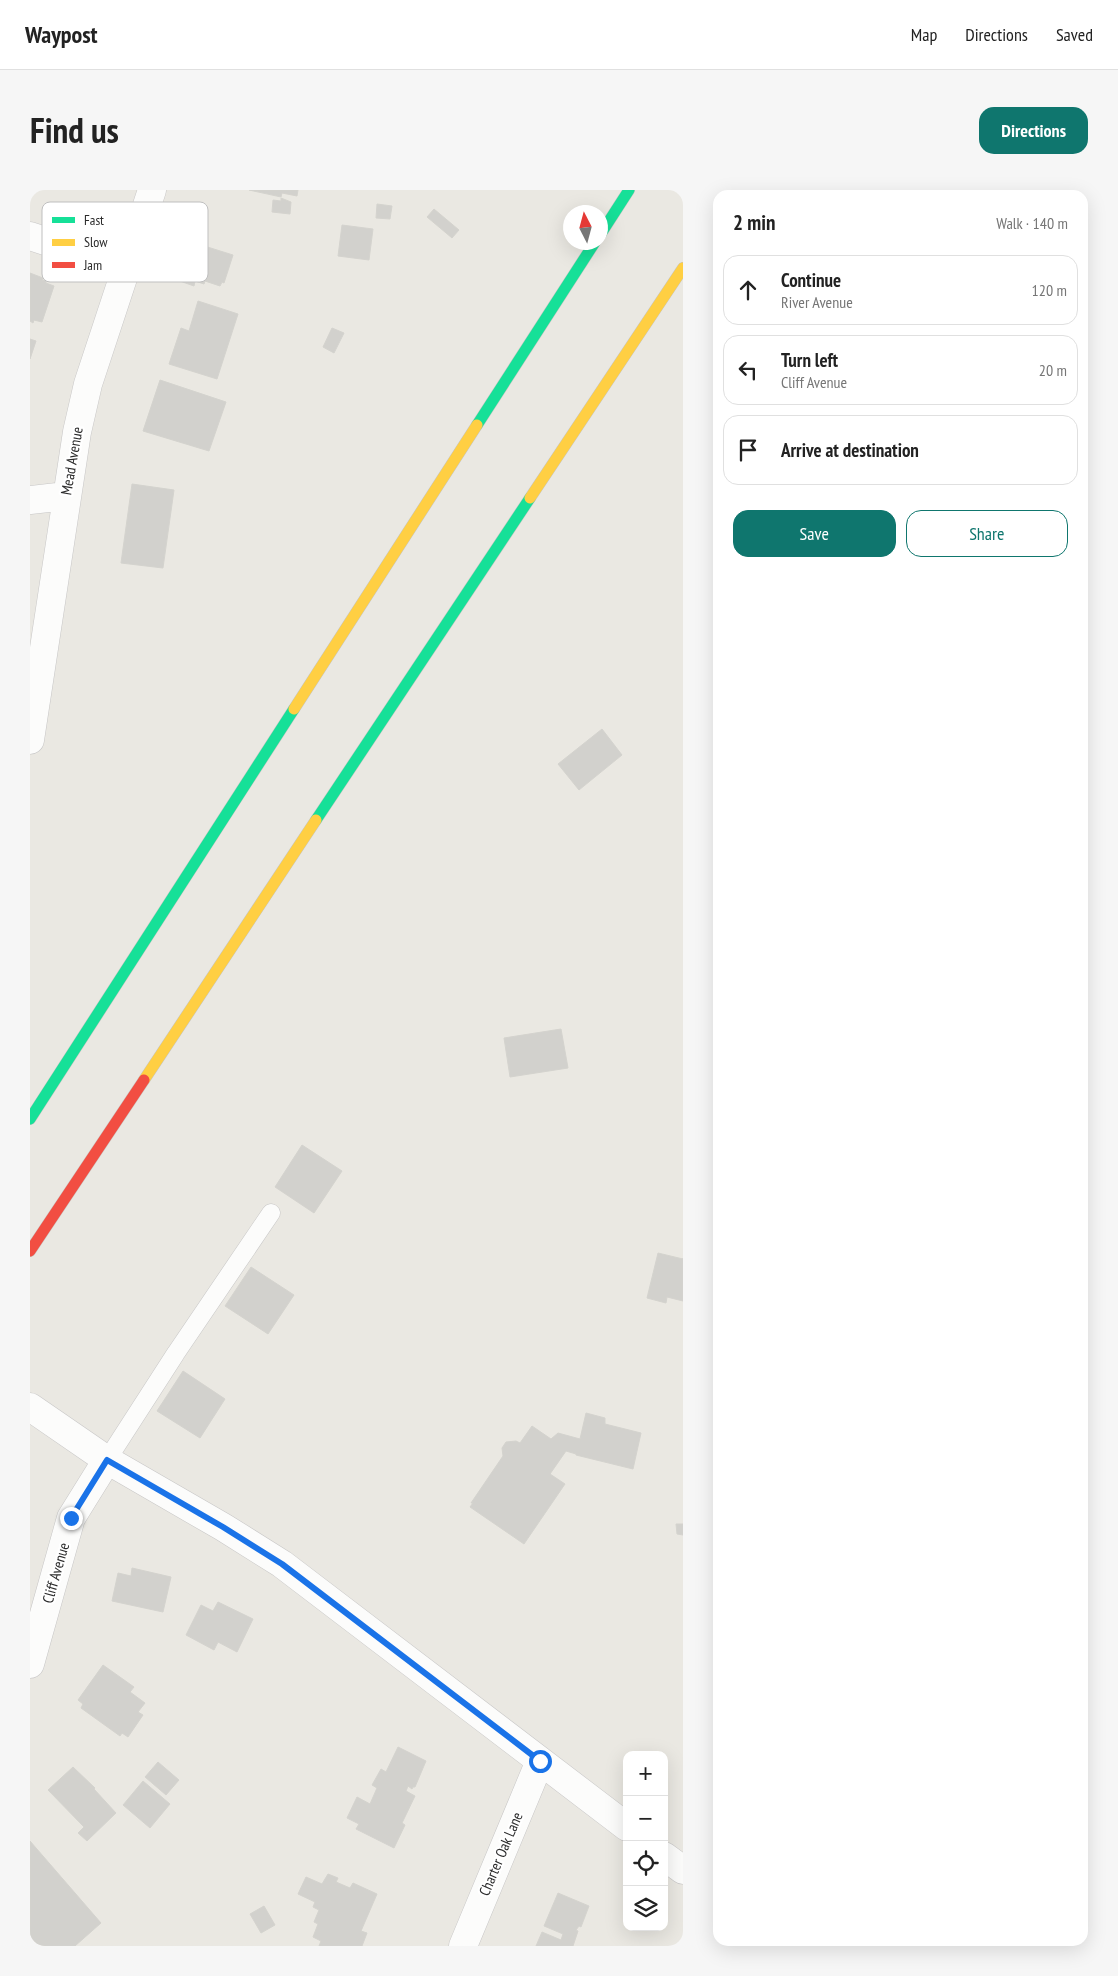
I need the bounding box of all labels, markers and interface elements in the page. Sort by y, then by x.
text: Waypost [25,19,98,50]
text: Map [911,23,937,46]
text: Directions [965,23,1028,46]
text: Saved [1056,23,1093,46]
text: Find us [30,107,119,153]
button: Directions [979,107,1088,154]
legend [42,202,208,282]
north arrow [563,205,608,250]
text: 2 min [733,209,775,236]
text: Fast [84,211,104,229]
text: Walk · 140 m [996,213,1068,233]
text: Slow [84,233,108,251]
text: Jam [83,256,102,274]
text: Continue [781,268,841,292]
icon: ahead [734,276,762,304]
text: 120 m [1032,280,1067,300]
text: River Avenue [781,292,853,312]
text: Turn left [781,348,838,372]
icon: left [734,356,762,384]
text: 20 m [1039,360,1067,380]
text: Cliff Avenue [781,372,847,392]
street label: Mead Avenue [56,425,87,497]
icon: arrive [734,436,762,464]
text: Arrive at destination [781,438,919,462]
button: Save [733,510,896,557]
button: Share [906,510,1068,557]
route end [60,1507,83,1530]
street label: Cliff Avenue [38,1540,73,1605]
route start [529,1750,552,1773]
map controls [623,1751,668,1931]
button: + [623,1751,668,1796]
button: − [623,1796,668,1841]
street label: Charter Oak Lane [474,1809,527,1899]
button: locate [623,1841,668,1886]
button: layers [623,1886,668,1931]

